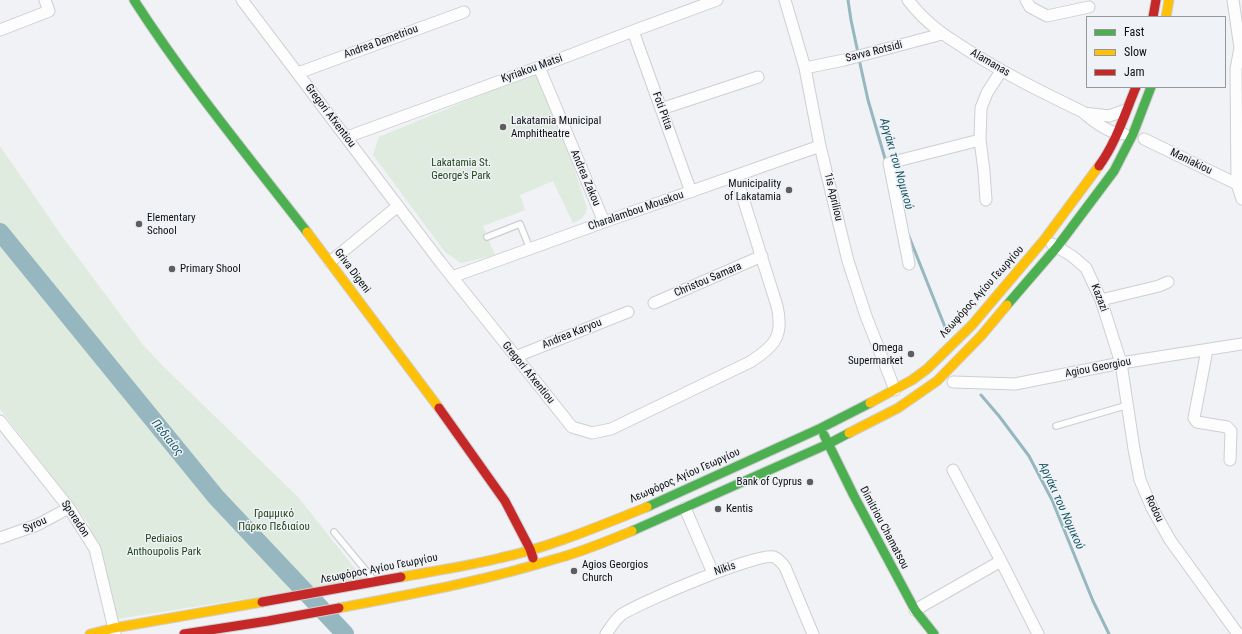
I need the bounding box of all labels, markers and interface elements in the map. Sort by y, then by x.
legend [1086,16,1226,88]
street label: Andrea Demetriou [342,22,420,62]
text: Fast [1124,25,1144,39]
street label: Savva Rotsidi [844,39,904,65]
text: Slow [1124,45,1147,59]
street label: Alamanas [968,46,1012,80]
street label: Kyriakou Matsi [500,52,564,86]
text: Jam [1124,65,1145,79]
street label: Gregori Afxentiou [302,82,358,150]
street label: Foti Pitta [649,90,675,132]
place label: Lakatamia Municipal Amphitheatre [511,114,601,140]
water label: Αργάκι του Νομικού [876,117,916,211]
marker: Lakatamia Municipal Amphitheatre [498,122,508,132]
street label: Maniakiou [1168,146,1214,178]
street label: Andrea Zakou [567,148,603,208]
park label: Lakatamia St. George's Park [431,156,491,182]
street label: 1is Apriliou [821,172,845,222]
place label: Municipality of Lakatamia [724,177,781,203]
marker: Municipality of Lakatamia [784,185,794,195]
street label: Charalambou Mouskou [587,188,685,234]
place label: Elementary School [147,211,195,237]
marker: Elementary School [134,219,144,229]
street label: Λεωφόρος Αγίου Γεωργίου [937,243,1027,341]
street label: Griva Digeni [331,246,373,296]
street label: Christou Samara [672,260,744,300]
place label: Primary Shool [180,262,241,276]
marker: Primary Shool [167,264,177,274]
street label: Kazazi [1088,282,1110,314]
street label: Andrea Karyou [540,316,604,352]
street label: Gregori Afxentiou [499,339,557,407]
place label: Omega Supermarket [848,341,903,367]
marker: Omega Supermarket [906,349,916,359]
street label: Agiou Georgiou [1064,355,1132,381]
water label: Πεδιαίος [148,417,186,459]
street label: Λεωφόρος Αγίου Γεωργίου [628,446,742,506]
water label: Αργάκι του Νομικού [1035,460,1087,552]
place label: Bank of Cyprus [736,475,802,489]
marker: Bank of Cyprus [805,477,815,487]
street label: Dimitriou Chamatsou [857,484,911,572]
street label: Rodou [1142,494,1166,524]
street label: Sporadon [58,498,92,540]
place label: Kentis [726,502,753,516]
marker: Kentis [713,504,723,514]
park label: Γραμμικό Πάρκο Πεδιαίου [238,507,310,533]
street label: Syrou [21,514,49,536]
park label: Pediaios Anthoupolis Park [127,532,201,558]
street label: Λεωφόρος Αγίου Γεωργίου [319,551,439,587]
place label: Agios Georgios Church [582,558,648,584]
street label: Nikis [713,559,737,579]
marker: Agios Georgios Church [569,566,579,576]

